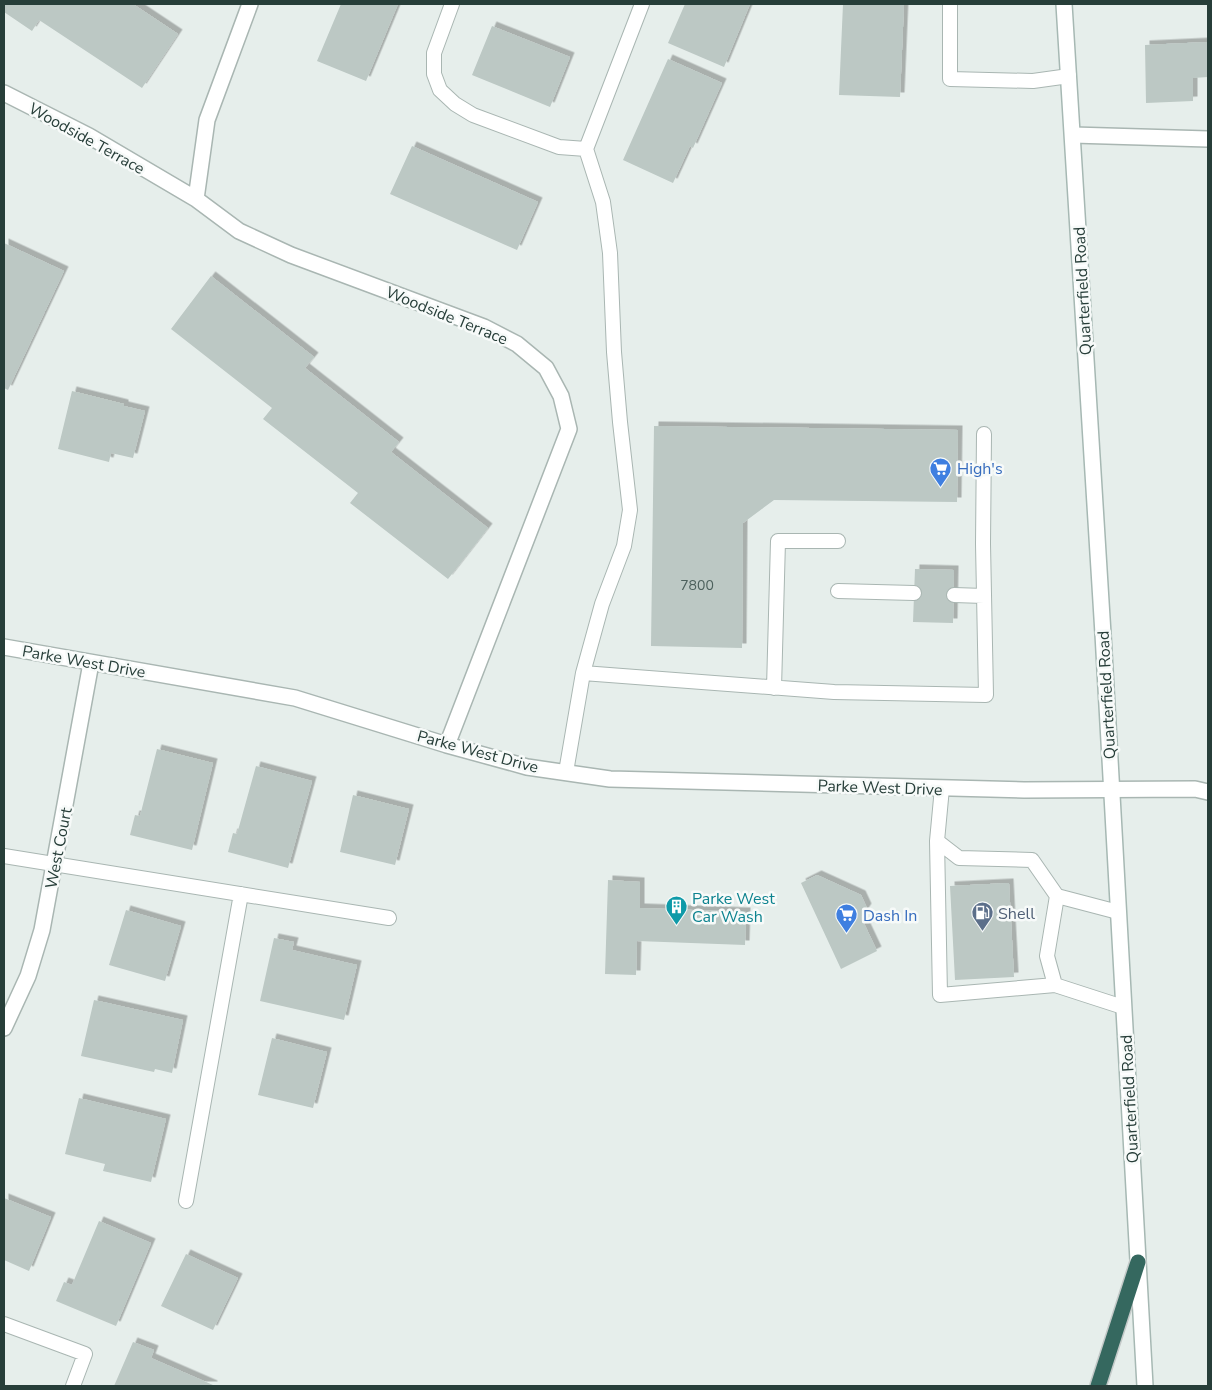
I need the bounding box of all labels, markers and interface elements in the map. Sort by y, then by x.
street label: Woodside Terrace [24,98,149,180]
street label: Quarterfield Road [1069,226,1097,356]
street label: Woodside Terrace [382,281,511,350]
supermarket icon: High's [929,456,953,487]
place label: High's [957,458,1003,480]
house number: 7800 [680,576,714,595]
street label: Quarterfield Road [1093,630,1121,760]
street label: Parke West Drive [20,640,147,684]
street label: Parke West Drive [415,725,541,779]
street label: Parke West Drive [817,775,943,801]
street label: West Court [40,805,78,891]
place label: Parke West Car Wash [692,888,775,928]
building icon: Parke West Car Wash [664,895,688,926]
fuel station icon: Shell [970,901,994,932]
supermarket icon: Dash In [835,903,859,934]
place label: Shell [998,903,1035,925]
place label: Dash In [863,905,917,927]
street label: Quarterfield Road [1116,1034,1144,1164]

